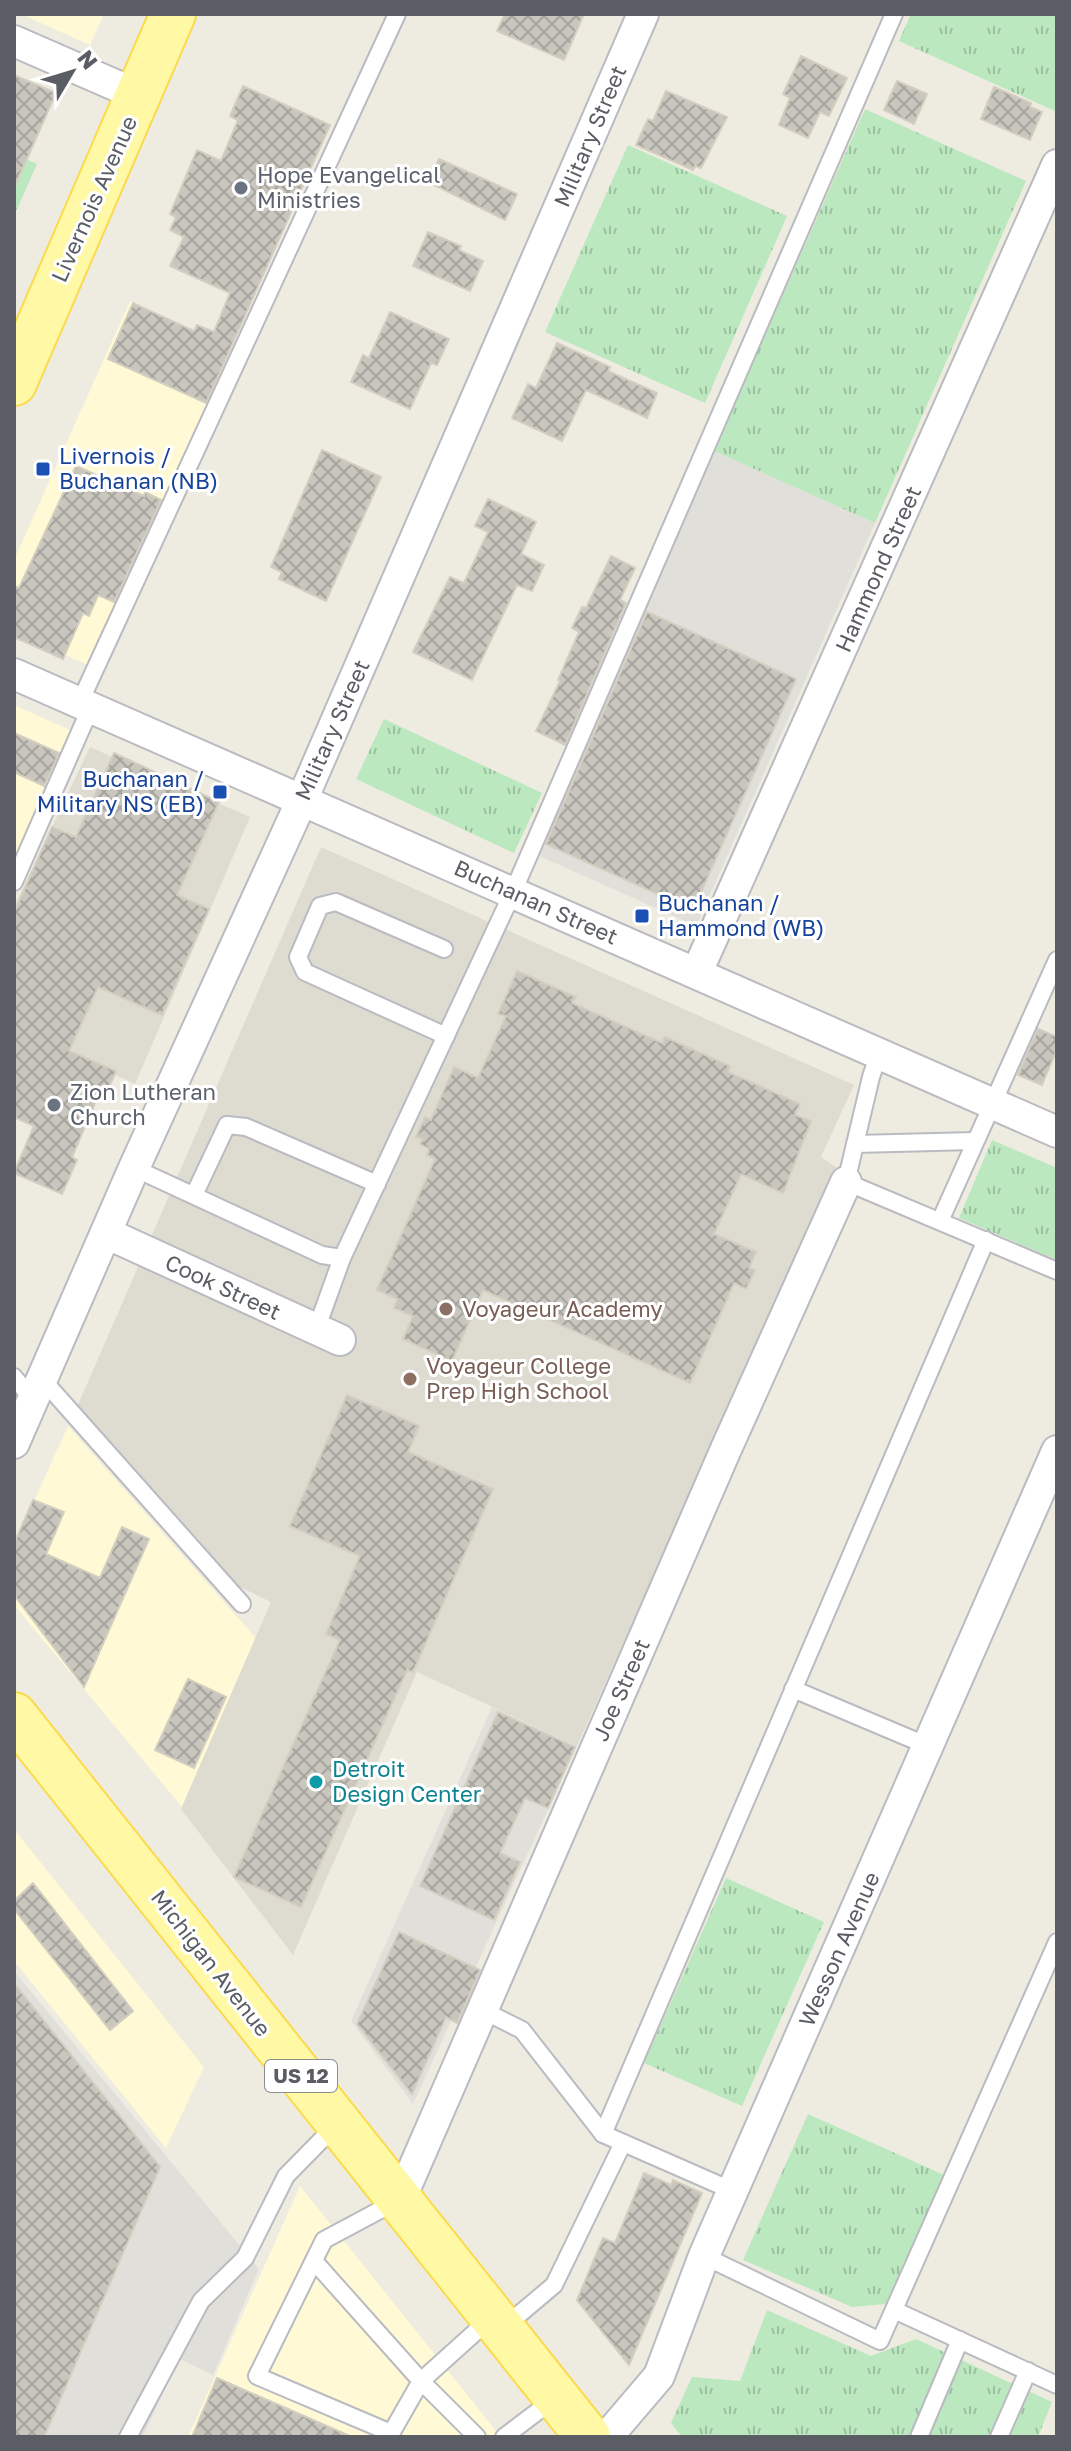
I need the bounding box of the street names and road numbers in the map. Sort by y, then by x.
street label: Military Street [548,61,632,211]
street label: Livernois Avenue [45,111,142,286]
street label: Hammond Street [829,482,926,656]
street label: Military Street [288,655,375,804]
street label: Buchanan Street [450,853,622,950]
street label: Cook Street [161,1248,285,1325]
street label: Joe Street [586,1635,655,1745]
street label: Wesson Avenue [792,1867,885,2030]
street label: Michigan Avenue [146,1884,277,2041]
road number: US 12 [265,2060,337,2092]

